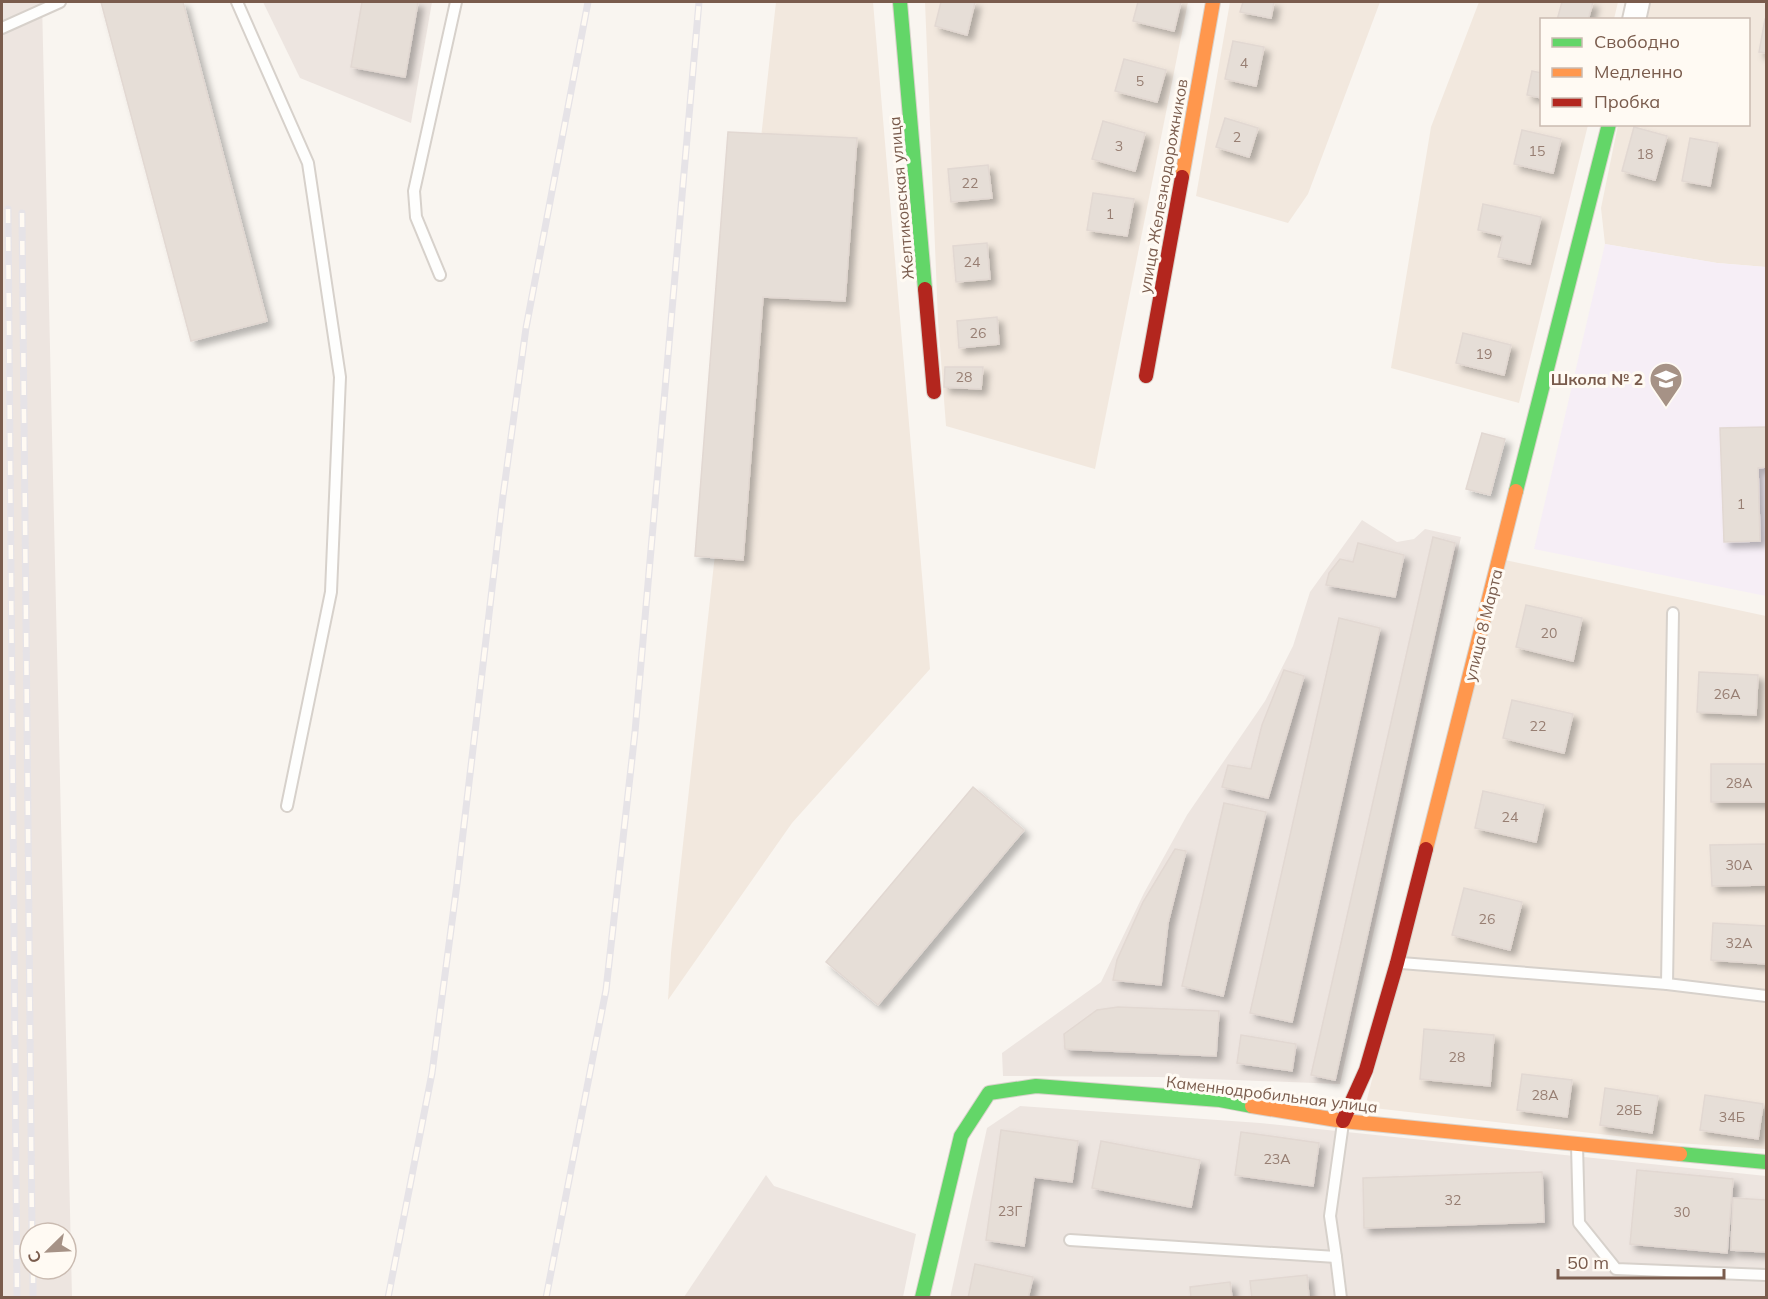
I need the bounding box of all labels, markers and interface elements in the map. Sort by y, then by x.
legend [1540,18,1750,126]
text: Свободно [1594,30,1680,53]
house number: 4 [1240,54,1249,72]
text: Медленно [1594,60,1683,83]
house number: 5 [1136,72,1144,90]
street label: улица Железнодорожников [1134,77,1192,295]
text: Пробка [1594,90,1660,113]
street label: Желтиковская улица [884,116,918,280]
house number: 2 [1233,128,1241,146]
house number: 3 [1115,137,1123,155]
house number: 15 [1529,142,1545,160]
house number: 18 [1637,145,1653,163]
house number: 22 [962,174,978,192]
house number: 1 [1106,205,1114,223]
house number: 24 [964,253,981,271]
house number: 26 [970,324,986,342]
house number: 19 [1476,345,1492,363]
school or university icon: Школа № 2 [1648,361,1684,408]
house number: 28 [956,368,972,386]
place label: Школа № 2 [1551,369,1643,389]
house number: 1 [1737,495,1745,513]
street label: улица 8 Марта [1459,567,1507,683]
house number: 20 [1541,624,1557,642]
house number: 26А [1713,685,1741,703]
house number: 22 [1530,717,1546,735]
house number: 28А [1725,774,1753,792]
house number: 24 [1502,808,1519,826]
house number: 30А [1725,856,1753,874]
house number: 26 [1479,910,1495,928]
house number: 32А [1725,934,1753,952]
house number: 28 [1449,1048,1465,1066]
street label: Каменнодробильная улица [1165,1071,1379,1117]
house number: 28А [1531,1086,1559,1104]
house number: 28Б [1616,1101,1642,1119]
house number: 34Б [1719,1108,1745,1126]
house number: 23А [1263,1150,1291,1168]
house number: 32 [1445,1191,1461,1209]
house number: 23Г [998,1202,1023,1220]
house number: 30 [1674,1203,1690,1221]
north arrow [18,1221,78,1281]
scale bar [1558,1242,1724,1280]
text: С [23,1248,46,1266]
text: 50 m [1567,1251,1609,1274]

